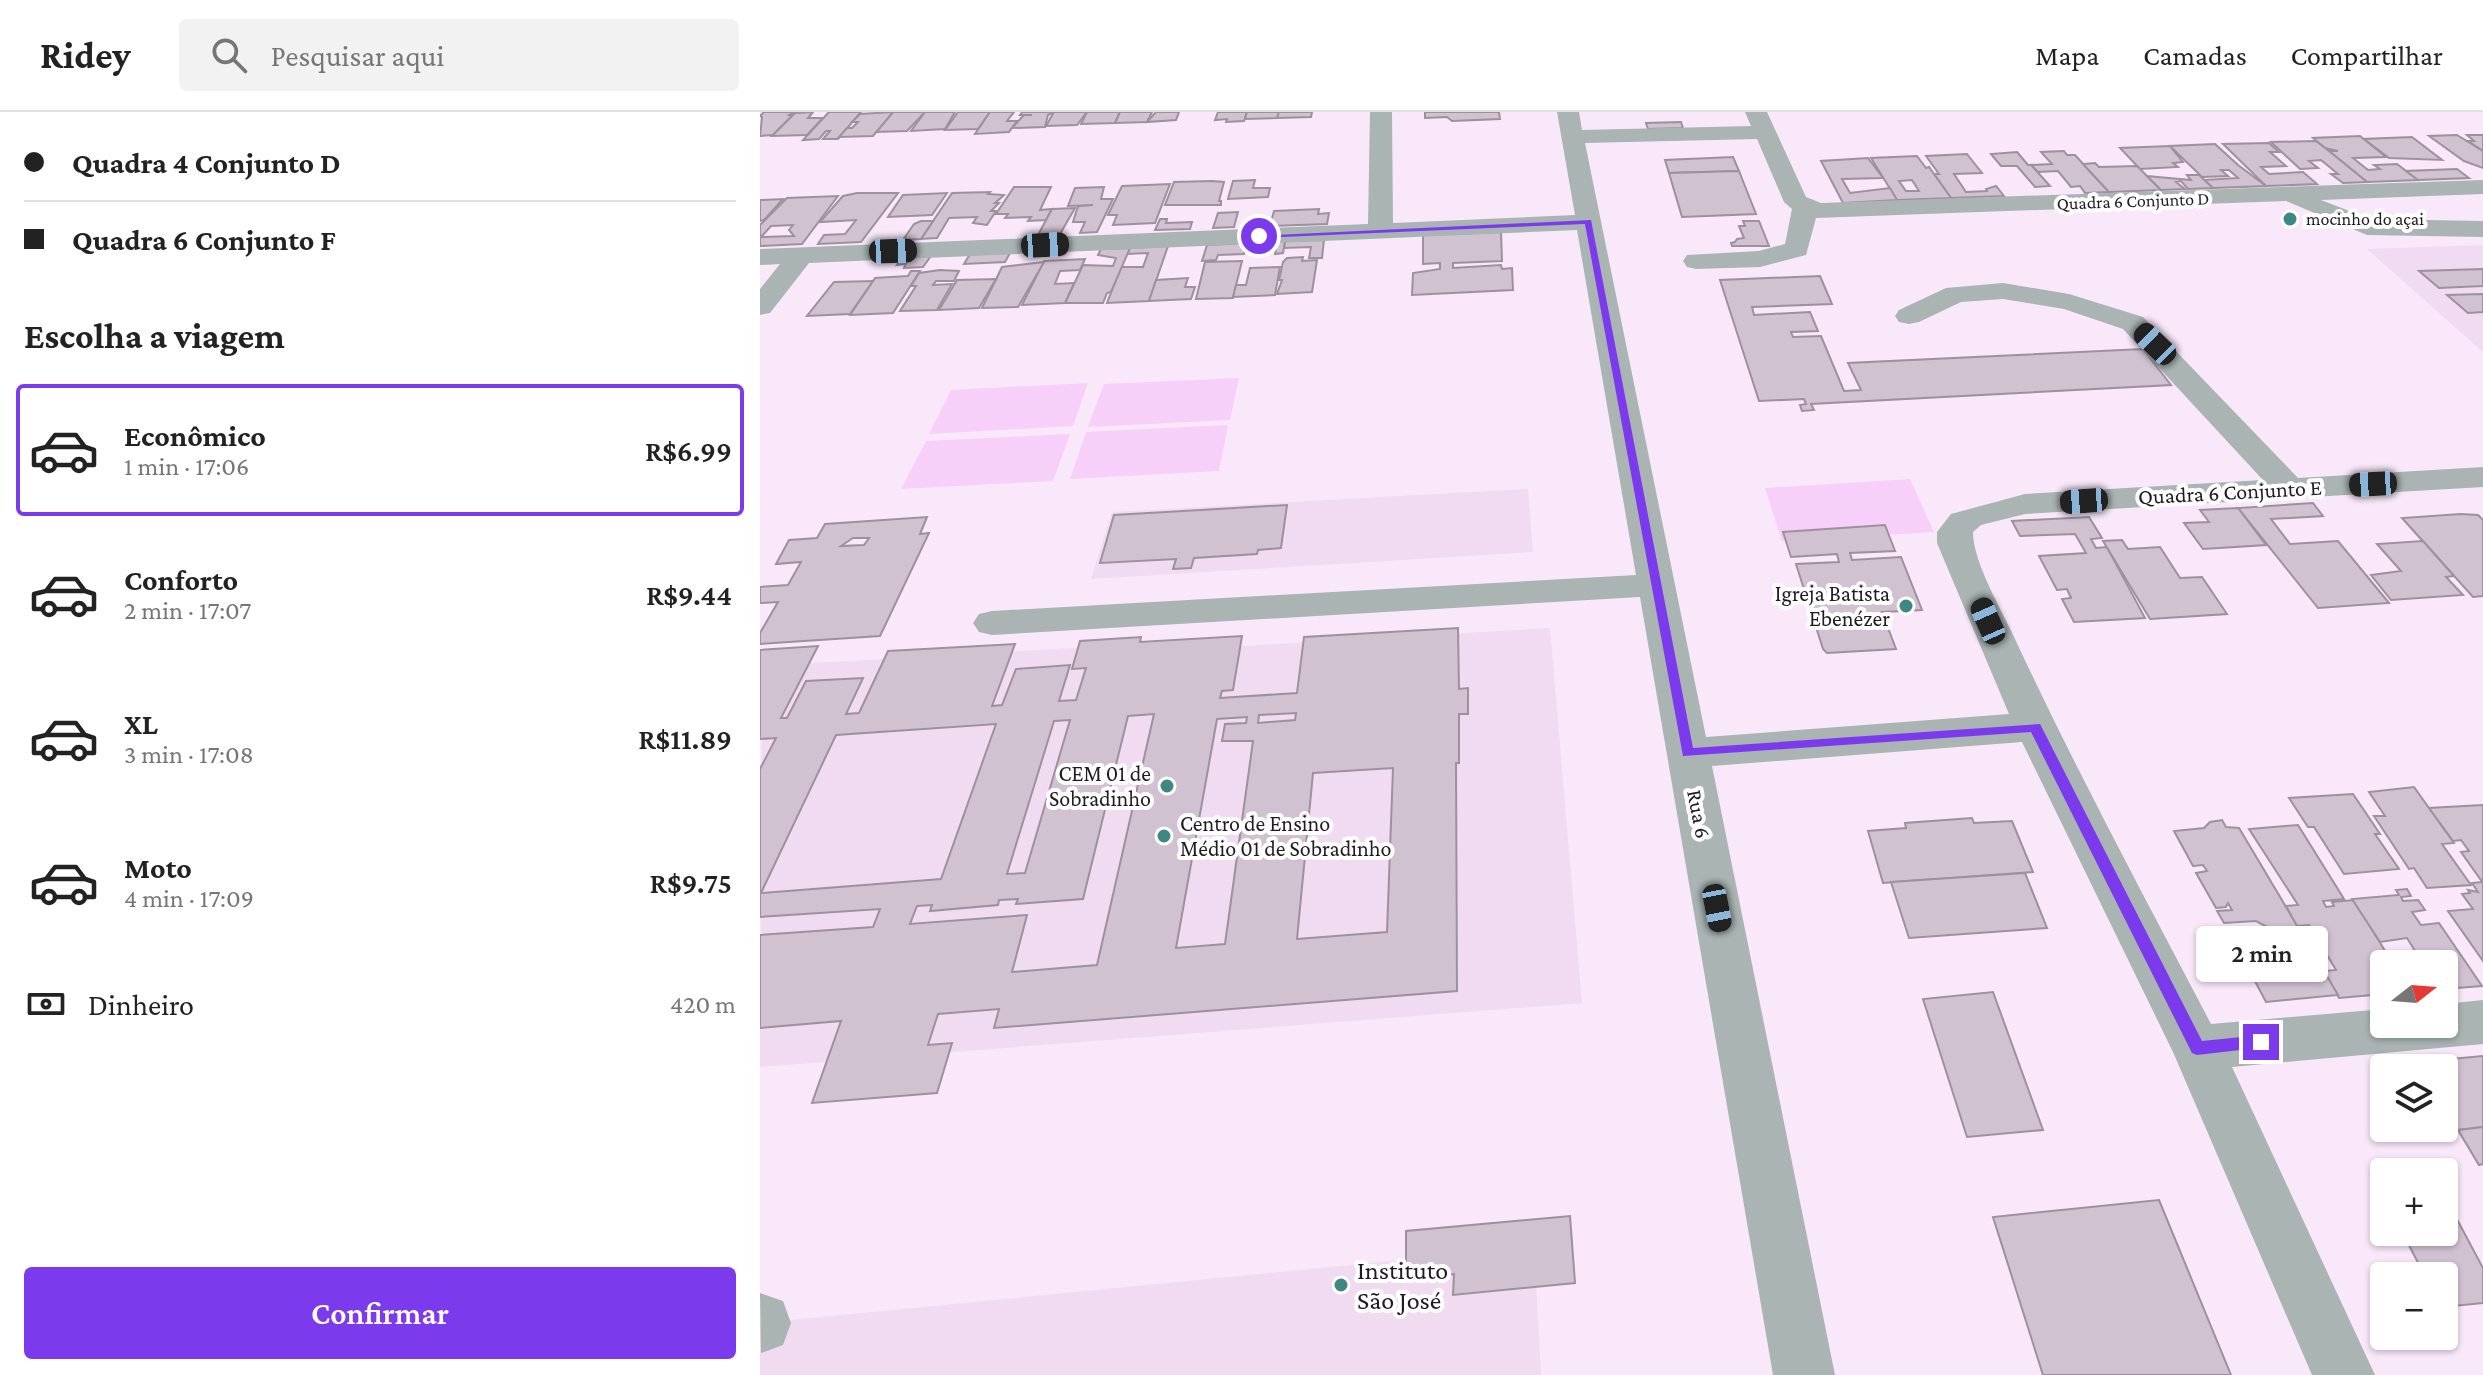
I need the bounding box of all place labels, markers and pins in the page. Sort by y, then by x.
place label: mocinho do açai [2306,209,2424,229]
marker: mocinho do açai [2281,210,2299,228]
place label: Igreja Batista Ebenézer [1775,581,1890,631]
marker: Igreja Batista Ebenézer [1897,597,1915,615]
place label: CEM 01 de Sobradinho [1049,761,1151,811]
marker: CEM 01 de Sobradinho [1158,777,1176,795]
place label: Centro de Ensino Médio 01 de Sobradinho [1180,811,1392,861]
marker: Centro de Ensino Médio 01 de Sobradinho [1155,827,1173,845]
place label: Instituto São José [1357,1256,1448,1315]
marker: Instituto São José [1332,1276,1350,1294]

